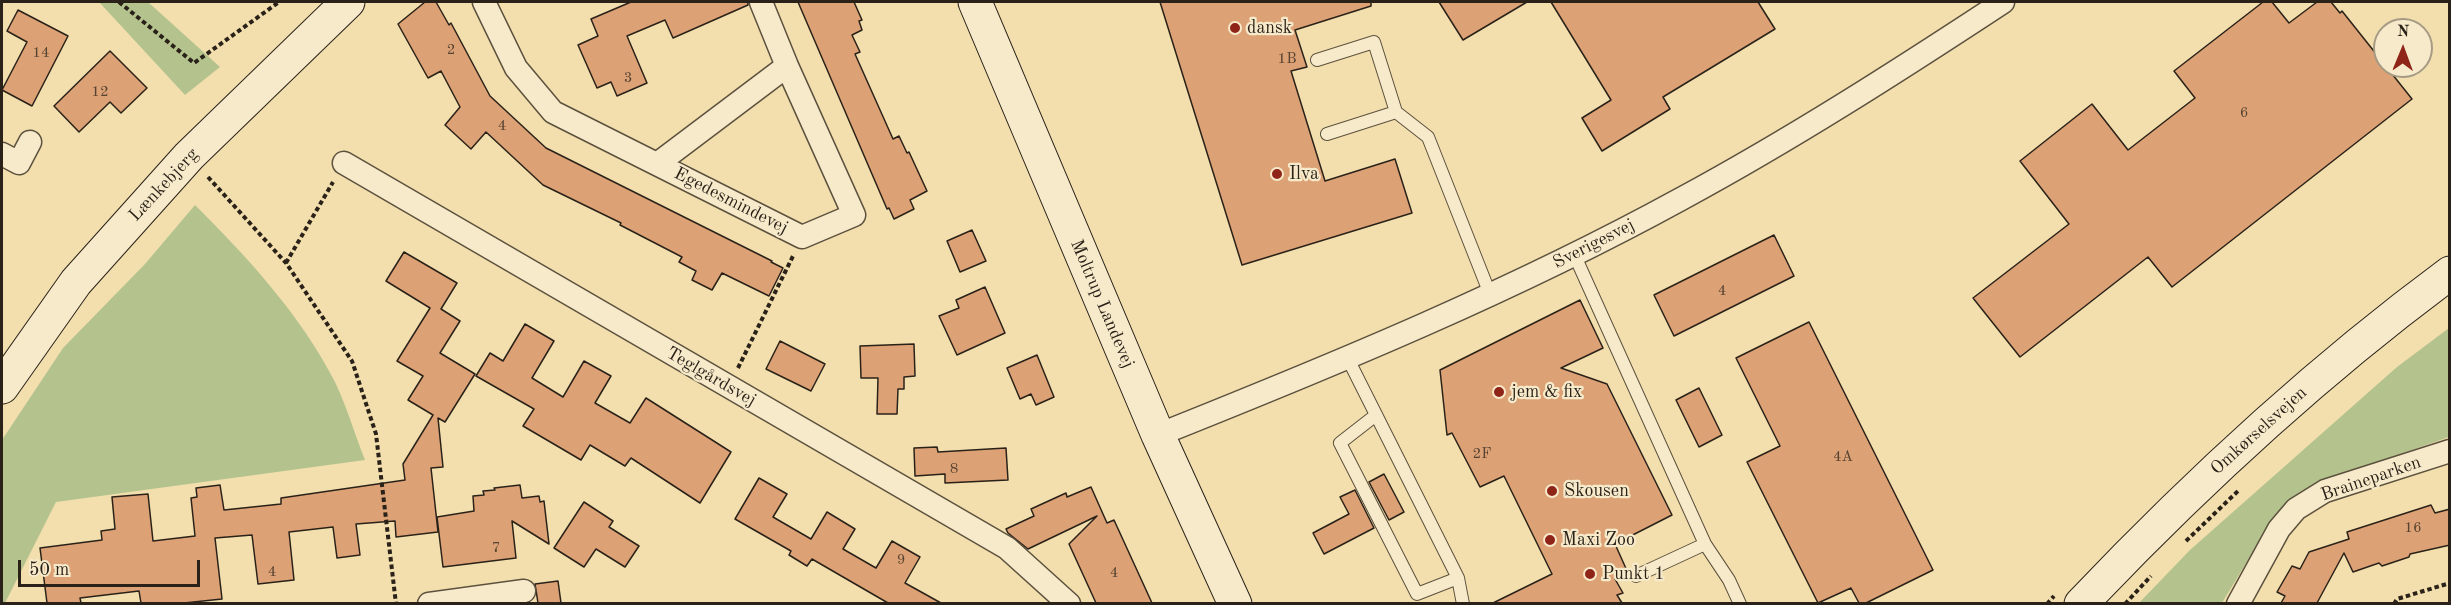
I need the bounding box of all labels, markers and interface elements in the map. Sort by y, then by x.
place label: dansk [1247,17,1292,39]
north arrow [2373,18,2433,78]
marker: dansk [1228,21,1242,35]
text: N [2397,24,2410,40]
house number: 2 [447,41,455,59]
house number: 14 [32,44,50,62]
house number: 1B [1277,50,1297,68]
house number: 3 [624,69,632,87]
house number: 12 [91,83,109,101]
house number: 6 [2240,104,2248,122]
house number: 4 [498,117,506,135]
street label: Lænkebjerg [125,144,203,226]
street label: Egedesmindevej [670,163,792,239]
place label: Ilva [1289,163,1319,185]
marker: Ilva [1270,167,1284,181]
street label: Sverigesvej [1549,214,1639,274]
street label: Moltrup Landevej [1065,236,1139,372]
house number: 4 [1718,282,1726,300]
street label: Teglgårdsvej [662,343,760,411]
place label: jem & fix [1511,381,1582,403]
street label: Omkørselsvejen [2206,382,2312,480]
marker: jem & fix [1492,385,1506,399]
house number: 2F [1473,445,1491,463]
house number: 4A [1833,448,1853,466]
street label: Braineparken [2318,452,2424,506]
house number: 8 [950,460,958,478]
place label: Skousen [1564,480,1629,502]
marker: Skousen [1545,484,1559,498]
house number: 16 [2404,519,2422,537]
place label: Maxi Zoo [1562,529,1635,551]
marker: Maxi Zoo [1543,533,1557,547]
house number: 7 [492,539,500,557]
scale bar [21,548,202,586]
house number: 9 [897,551,905,569]
text: 50 m [29,561,69,579]
house number: 4 [268,563,276,581]
place label: Punkt 1 [1602,563,1665,585]
house number: 4 [1110,564,1118,582]
marker: Punkt 1 [1583,567,1597,581]

